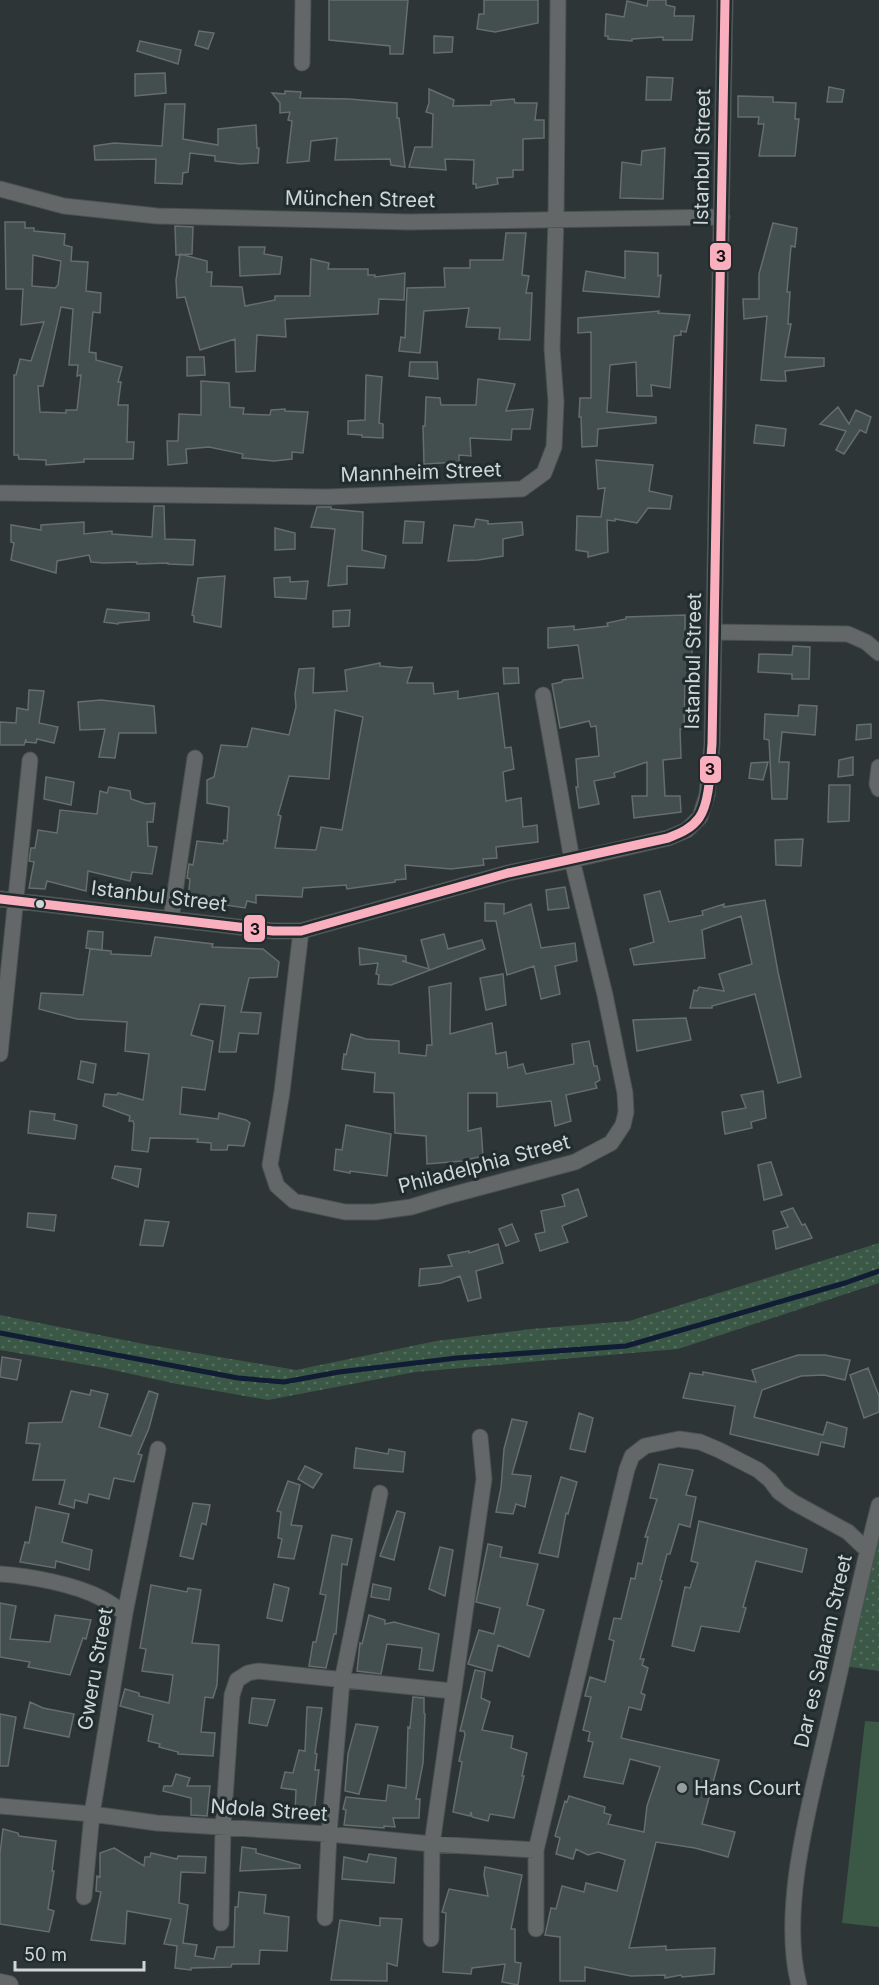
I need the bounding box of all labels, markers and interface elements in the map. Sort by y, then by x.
street label: Istanbul Street [689,88,715,225]
street label: München Street [285,186,436,212]
line badge: 3 [709,242,732,271]
text: 3 [716,246,726,266]
street label: Mannheim Street [340,457,502,487]
street label: Istanbul Street [680,592,706,729]
line badge: 3 [699,755,722,784]
text: 3 [705,759,715,779]
street label: Istanbul Street [90,876,229,916]
unlabelled marker [34,898,46,910]
line badge: 3 [243,914,266,943]
text: 3 [250,919,260,939]
street label: Philadelphia Street [396,1129,573,1198]
street label: Dar es Salaam Street [789,1552,857,1750]
street label: Gweru Street [72,1605,118,1732]
place label: Hans Court [694,1776,801,1800]
marker: Hans Court [675,1781,689,1795]
street label: Ndola Street [210,1794,329,1826]
scale bar [15,1934,144,1972]
text: 50 m [24,1944,67,1965]

